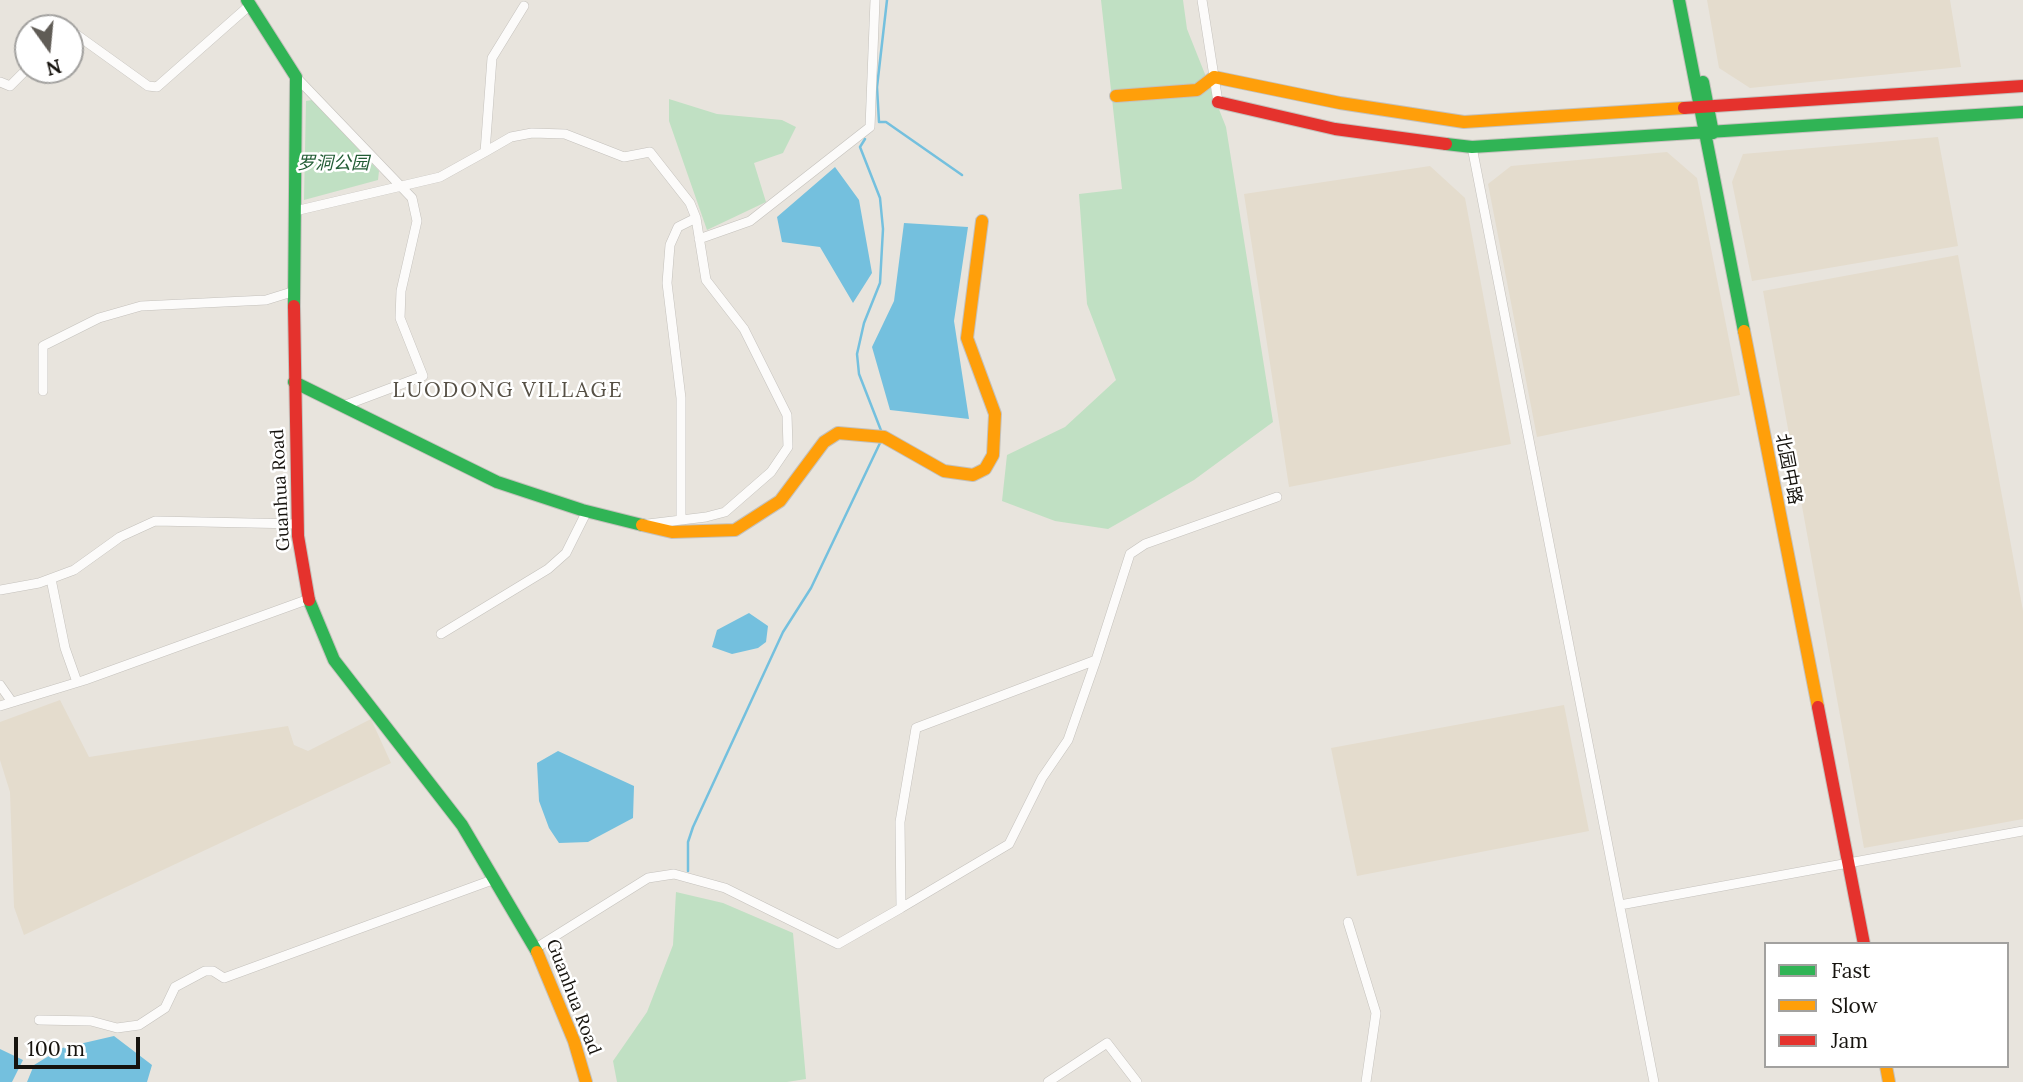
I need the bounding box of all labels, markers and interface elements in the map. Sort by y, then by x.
north arrow [14,14,84,84]
text: N [44,54,64,81]
park label: 罗洞公园 [297,153,369,175]
district label: LUODONG VILLAGE [394,378,622,404]
street label: Guanhua Road [267,429,295,551]
street label: 北园中路 [1771,432,1805,506]
street label: Guanhua Road [541,936,605,1058]
legend [1764,942,2009,1068]
text: Fast [1831,957,1870,984]
text: Slow [1831,992,1878,1019]
scale bar [18,1023,144,1066]
text: Jam [1831,1027,1868,1054]
text: 100 m [27,1035,85,1062]

